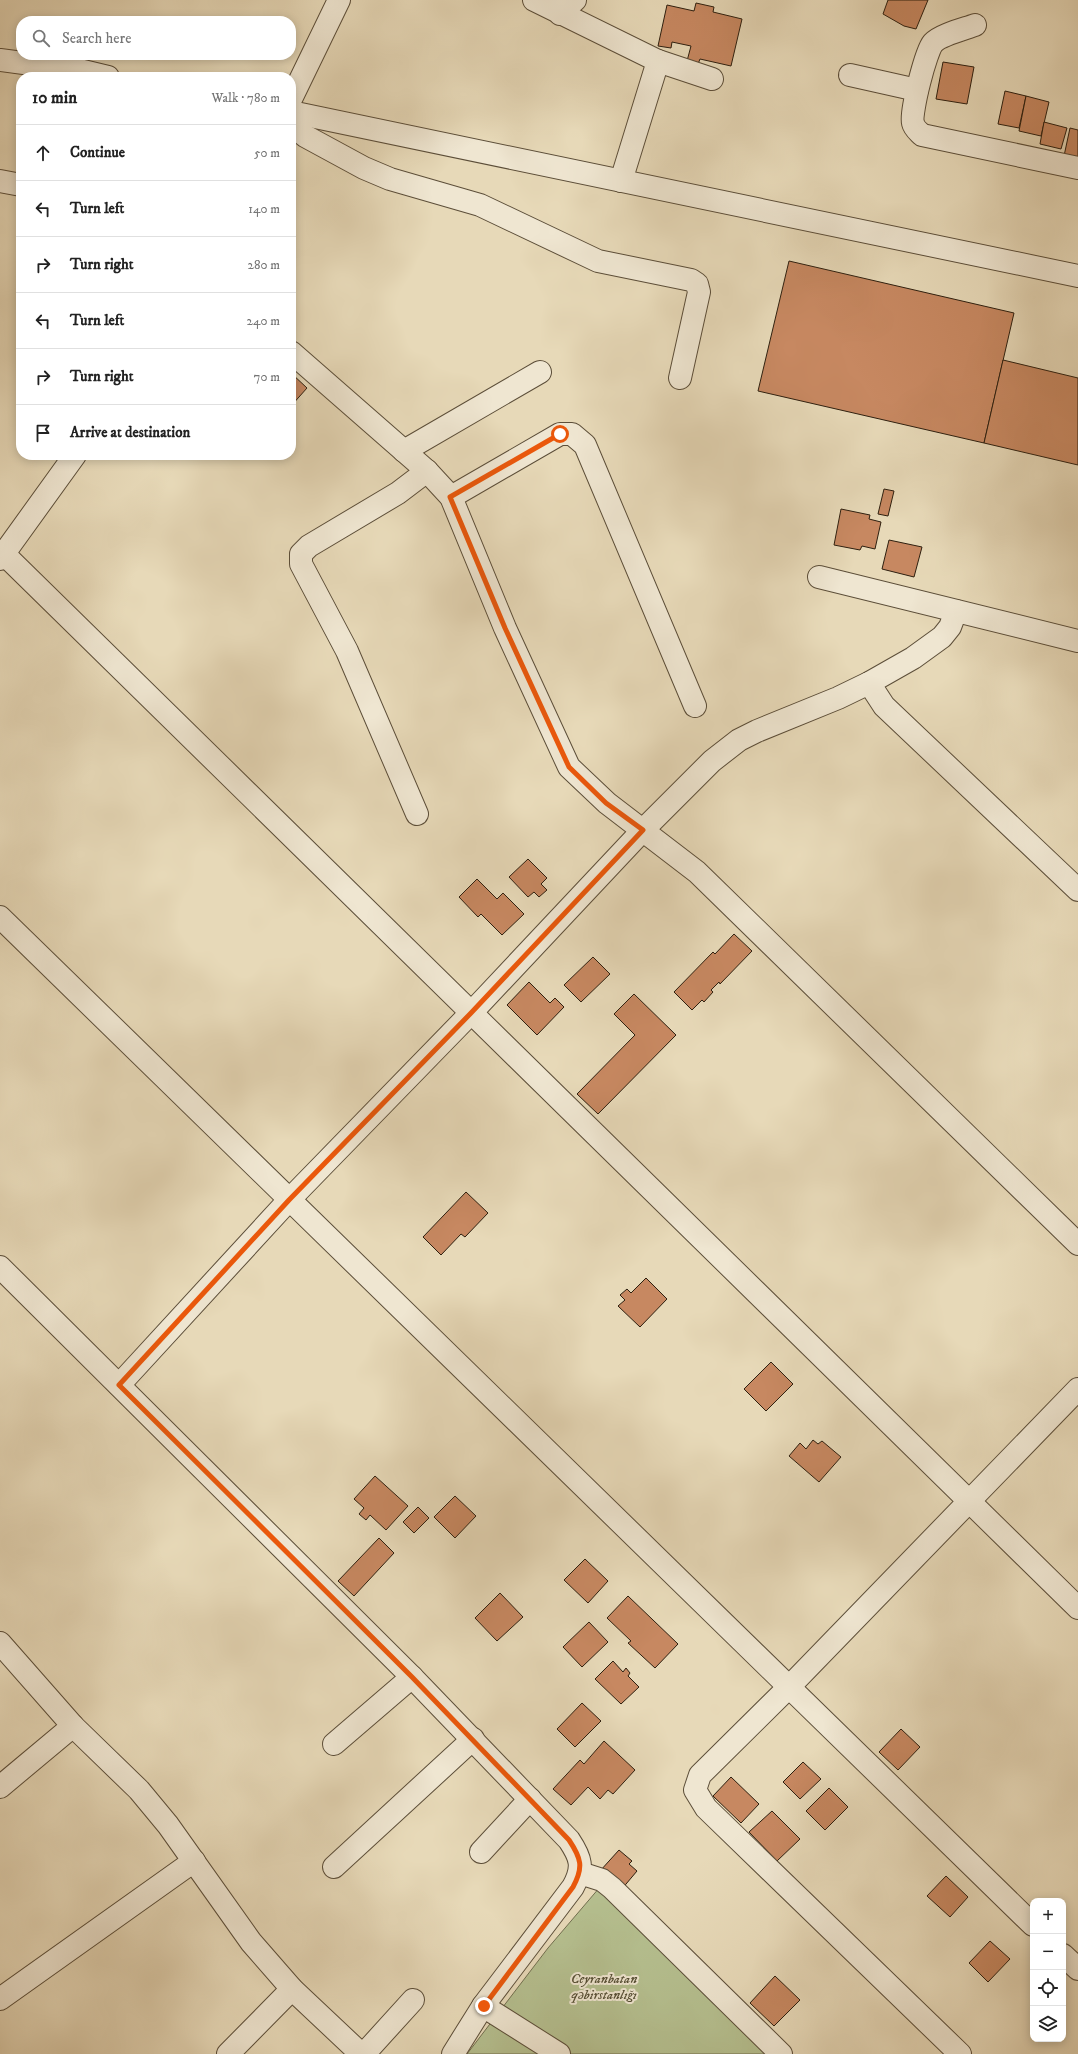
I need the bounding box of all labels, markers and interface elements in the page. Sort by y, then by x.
search box [16,16,296,60]
icon: search [30,27,52,49]
text: Search here [62,29,131,48]
text: 10 min [32,87,77,109]
text: Walk · 780 m [211,90,280,106]
icon: ahead [32,142,54,164]
text: Continue [70,143,125,162]
text: 50 m [254,145,280,161]
icon: left [32,198,54,220]
text: Turn left [70,199,124,218]
text: 140 m [248,201,280,217]
icon: right [32,254,54,276]
text: Turn right [70,255,133,274]
text: 280 m [248,257,280,273]
icon: left [32,310,54,332]
text: Turn left [70,311,124,330]
text: 240 m [247,313,280,329]
icon: right [32,366,54,388]
text: Turn right [70,367,133,386]
text: 70 m [254,369,280,385]
icon: arrive [32,422,54,444]
text: Arrive at destination [70,423,190,442]
route start [551,425,569,443]
map controls [1030,1898,1066,2042]
button: + [1030,1898,1066,1934]
button: − [1030,1934,1066,1970]
park label: Ceyranbatan qəbirstanlığı [570,1970,637,2004]
button: locate [1030,1970,1066,2006]
route end [475,1997,493,2015]
button: layers [1030,2006,1066,2042]

